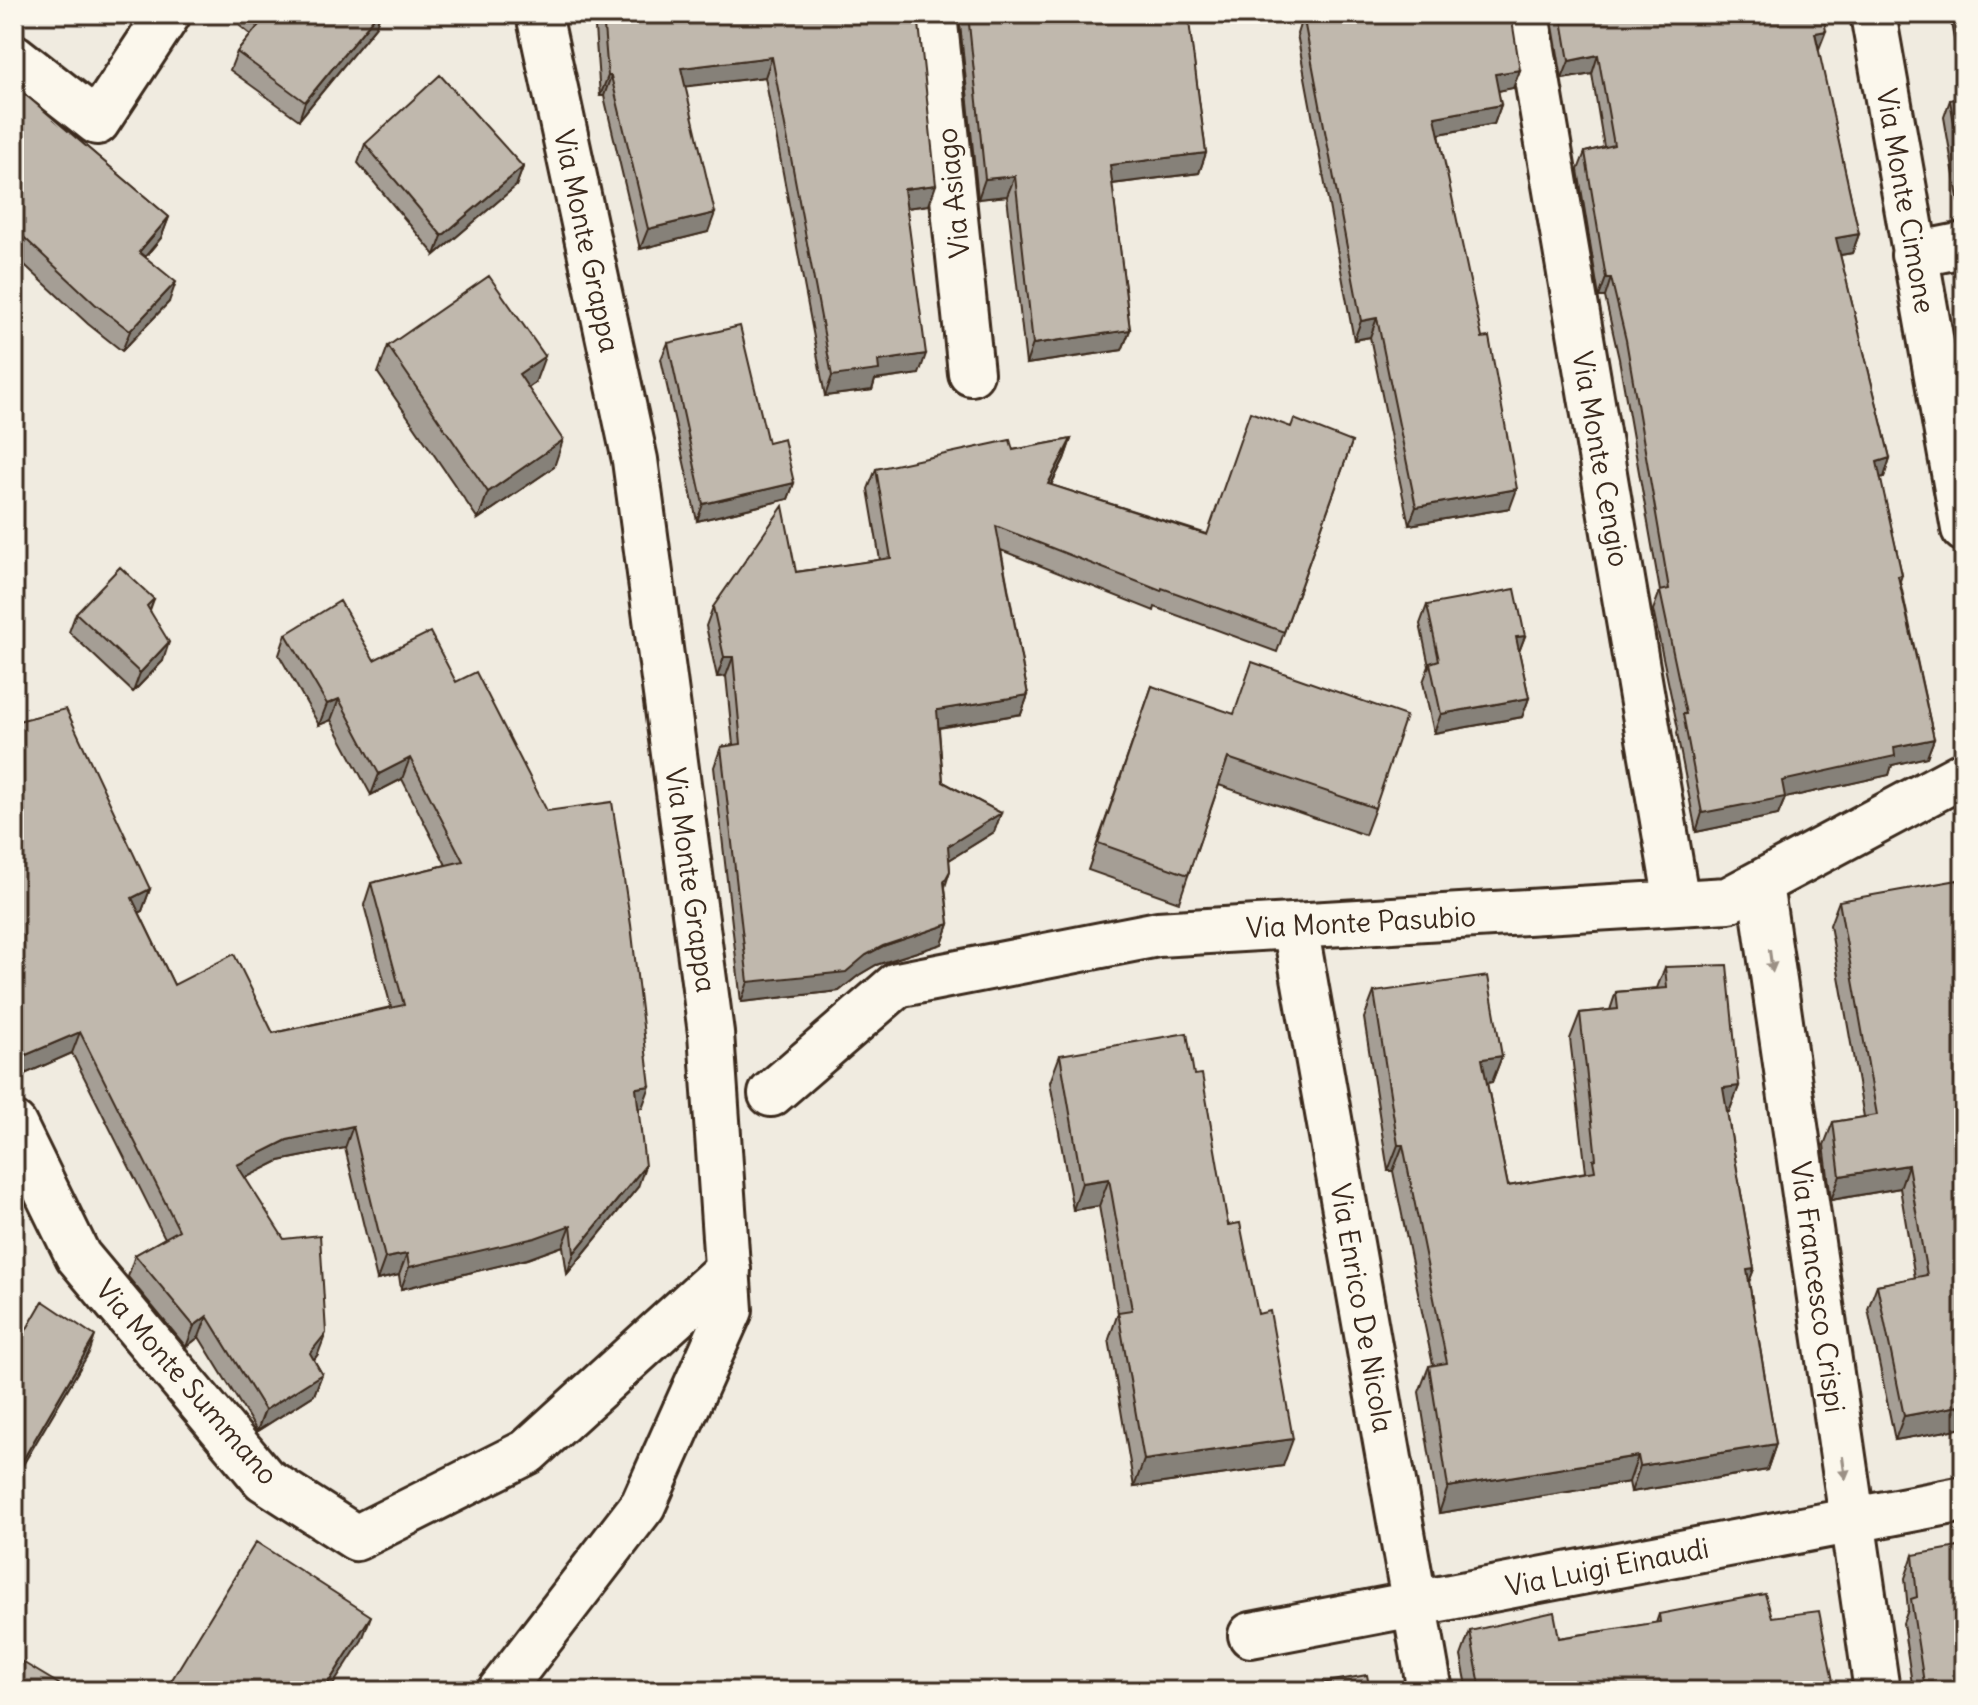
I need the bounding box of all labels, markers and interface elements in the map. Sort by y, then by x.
street label: Via Monte Cimone [1868,86,1944,316]
street label: Via Monte Grappa [546,126,628,356]
street label: Via Asiago [928,126,978,260]
street label: Via Monte Cengio [1564,348,1638,570]
street label: Via Monte Grappa [657,765,725,995]
street label: Via Monte Pasubio [1245,898,1477,946]
one-way arrow [1765,949,1778,974]
street label: Via Francesco Crispi [1783,1159,1853,1415]
street label: Via Enrico De Nicola [1322,1181,1402,1435]
street label: Via Monte Summano [88,1272,286,1492]
one-way arrow [1838,1455,1851,1480]
street label: Via Luigi Einaudi [1502,1530,1712,1604]

